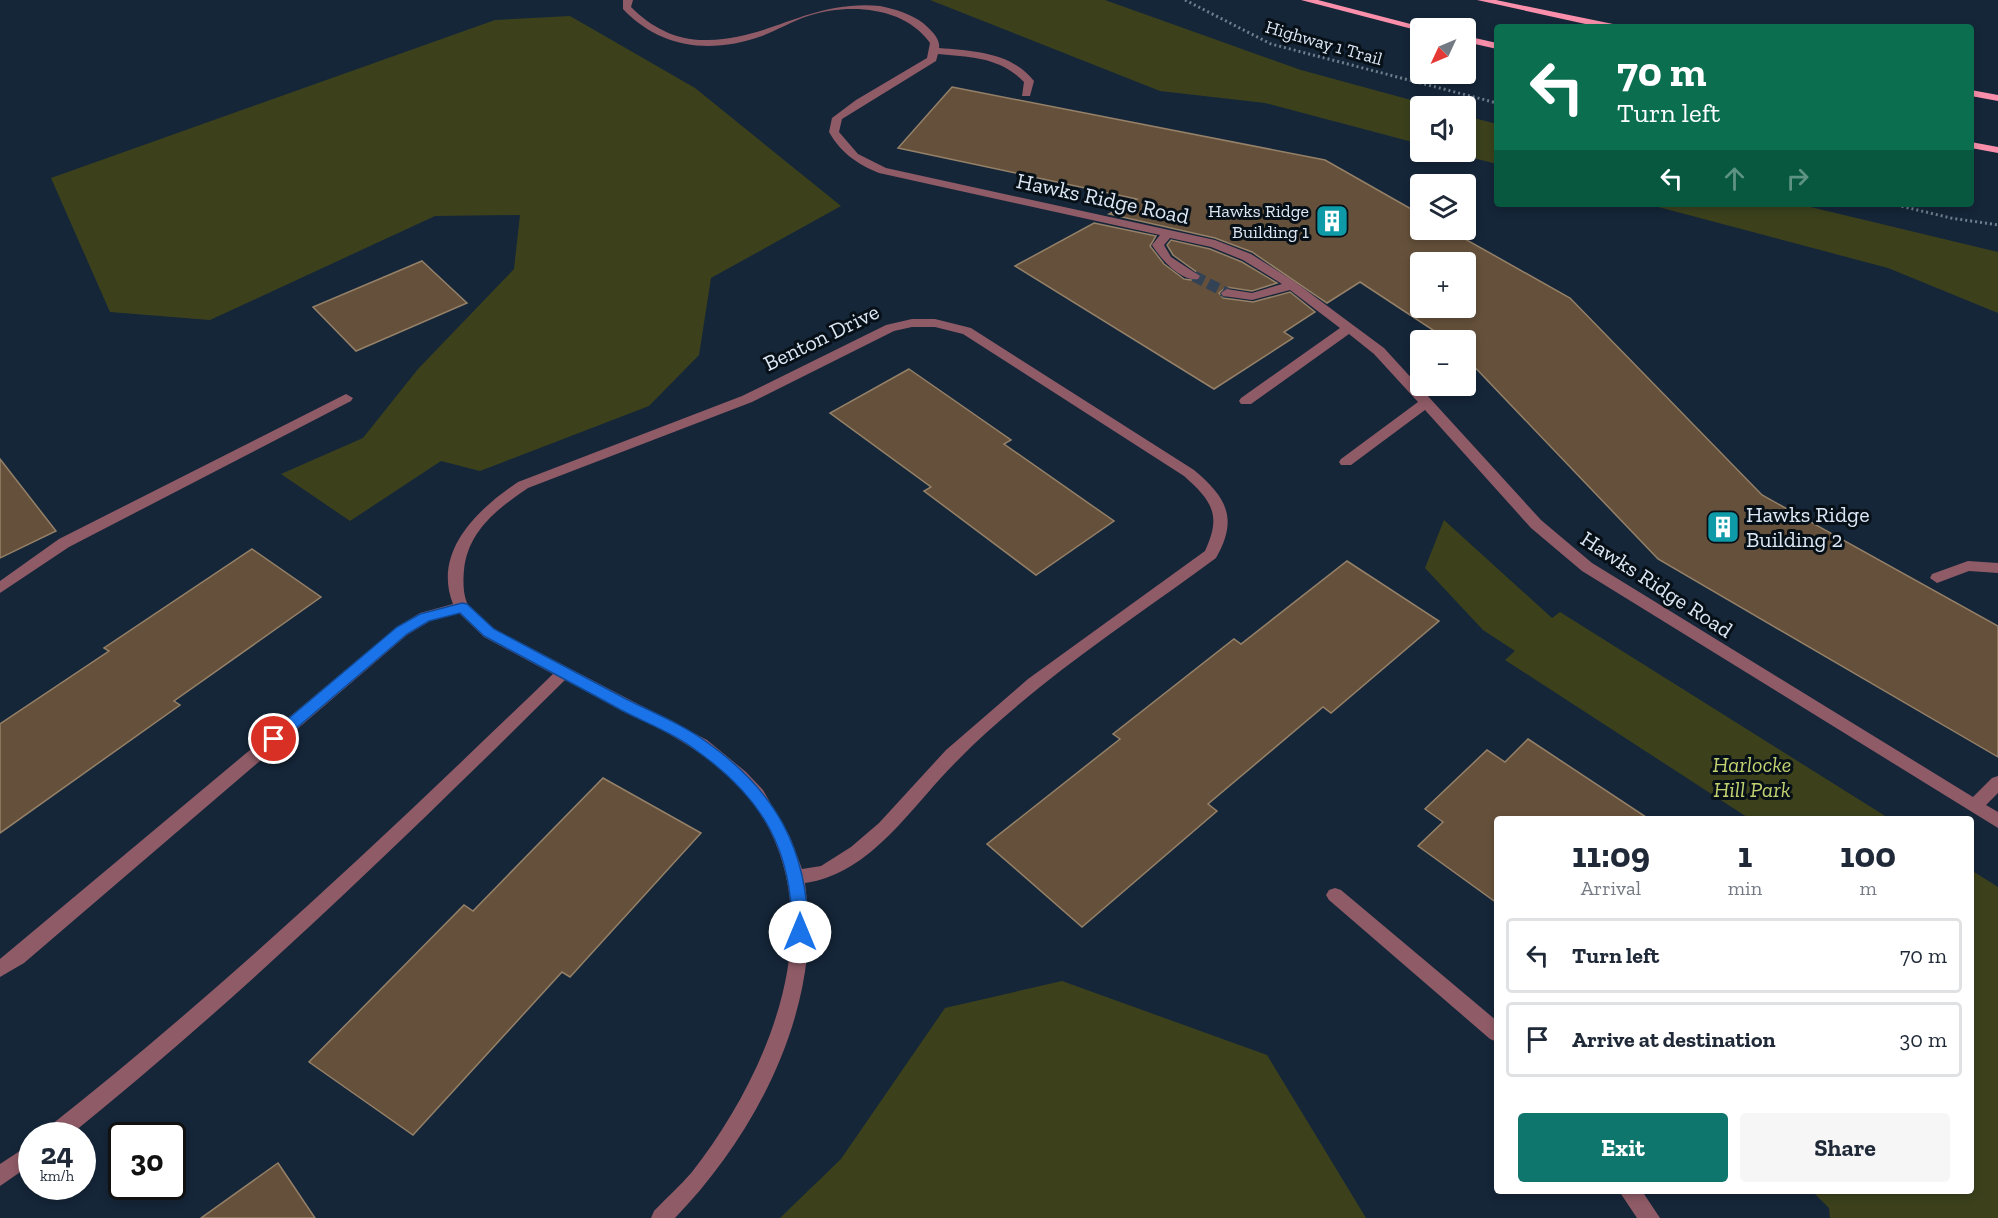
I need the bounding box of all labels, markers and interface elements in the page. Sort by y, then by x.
street label: Highway 1 Trail [1263,16,1385,70]
north arrow [1410,18,1476,84]
map controls [1410,18,1476,396]
text: 70 m [1617,46,1707,97]
icon: left [1518,48,1596,126]
button: sound [1410,96,1476,162]
text: Turn left [1617,97,1720,129]
icon: left [1655,162,1688,195]
icon: ahead [1718,162,1751,195]
icon: right [1781,162,1814,195]
street label: Hawks Ridge Road [1014,167,1192,230]
button: layers [1410,174,1476,240]
place label: Hawks Ridge Building 1 [1208,200,1309,243]
building icon: Hawks Ridge Building 1 [1314,203,1350,239]
button: + [1410,252,1476,318]
street label: Benton Drive [759,298,883,377]
button: − [1410,330,1476,396]
place label: Hawks Ridge Building 2 [1746,501,1870,553]
building icon: Hawks Ridge Building 2 [1705,509,1741,545]
street label: Hawks Ridge Road [1576,525,1738,644]
pin [248,713,299,764]
icon: arrive [257,722,290,755]
park label: Harlocke Hill Park [1713,751,1791,803]
text: 11:09 [1572,833,1650,876]
text: 1 [1738,833,1752,876]
text: 100 [1840,833,1896,876]
text: Arrival [1581,876,1641,900]
text: min [1728,876,1762,900]
text: m [1859,876,1877,900]
position arrow [768,900,832,964]
icon: left [1521,939,1554,972]
text: Turn left [1572,942,1659,969]
text: 70 m [1900,942,1947,969]
icon: arrive [1521,1023,1554,1056]
text: Arrive at destination [1572,1026,1775,1053]
text: 30 m [1900,1026,1947,1053]
button: Exit [1518,1113,1728,1182]
button: Share [1740,1113,1950,1182]
speed limit sign: 30 [108,1122,186,1200]
text: 24 [40,1136,74,1172]
text: km/h [40,1167,74,1185]

